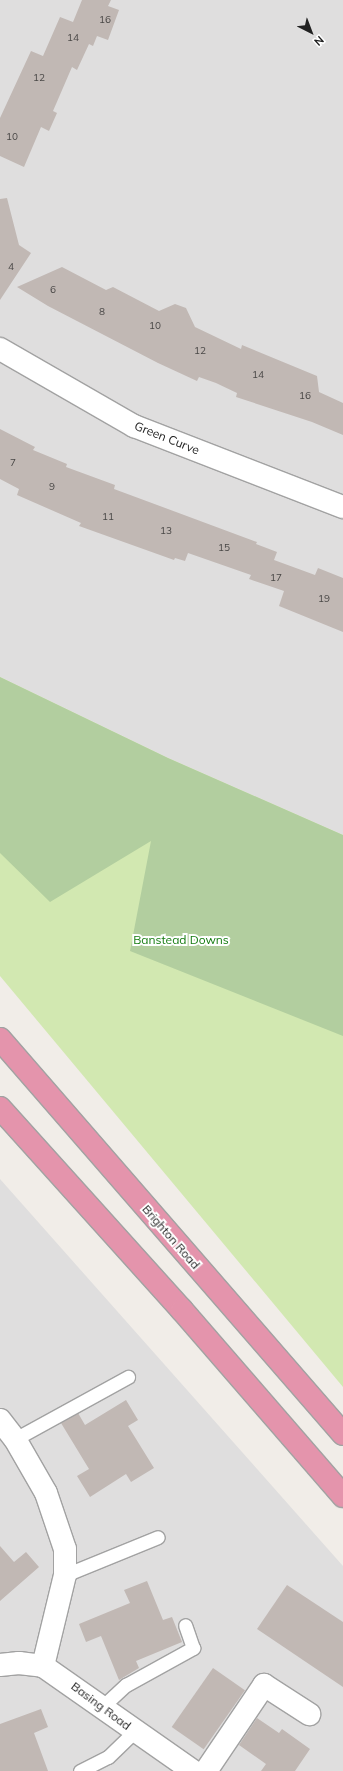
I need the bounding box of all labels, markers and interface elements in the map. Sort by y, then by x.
north arrow [291,12,331,52]
house number: 16 [99,14,111,26]
house number: 14 [67,32,79,44]
text: N [311,33,327,49]
house number: 12 [33,72,45,84]
house number: 10 [6,131,18,143]
house number: 4 [8,261,14,273]
house number: 6 [50,284,56,296]
house number: 8 [99,306,105,318]
house number: 10 [149,320,161,332]
house number: 12 [194,345,206,357]
house number: 14 [252,369,264,381]
house number: 16 [299,390,311,402]
street label: Green Curve [132,418,202,458]
house number: 7 [10,457,16,469]
house number: 9 [49,481,55,493]
house number: 11 [102,511,114,523]
house number: 13 [160,525,172,537]
house number: 15 [218,542,230,554]
house number: 17 [270,572,282,584]
house number: 19 [318,593,330,605]
park label: Banstead Downs [133,933,229,947]
street label: Brighton Road [139,1202,203,1272]
street label: Basing Road [68,1679,134,1733]

